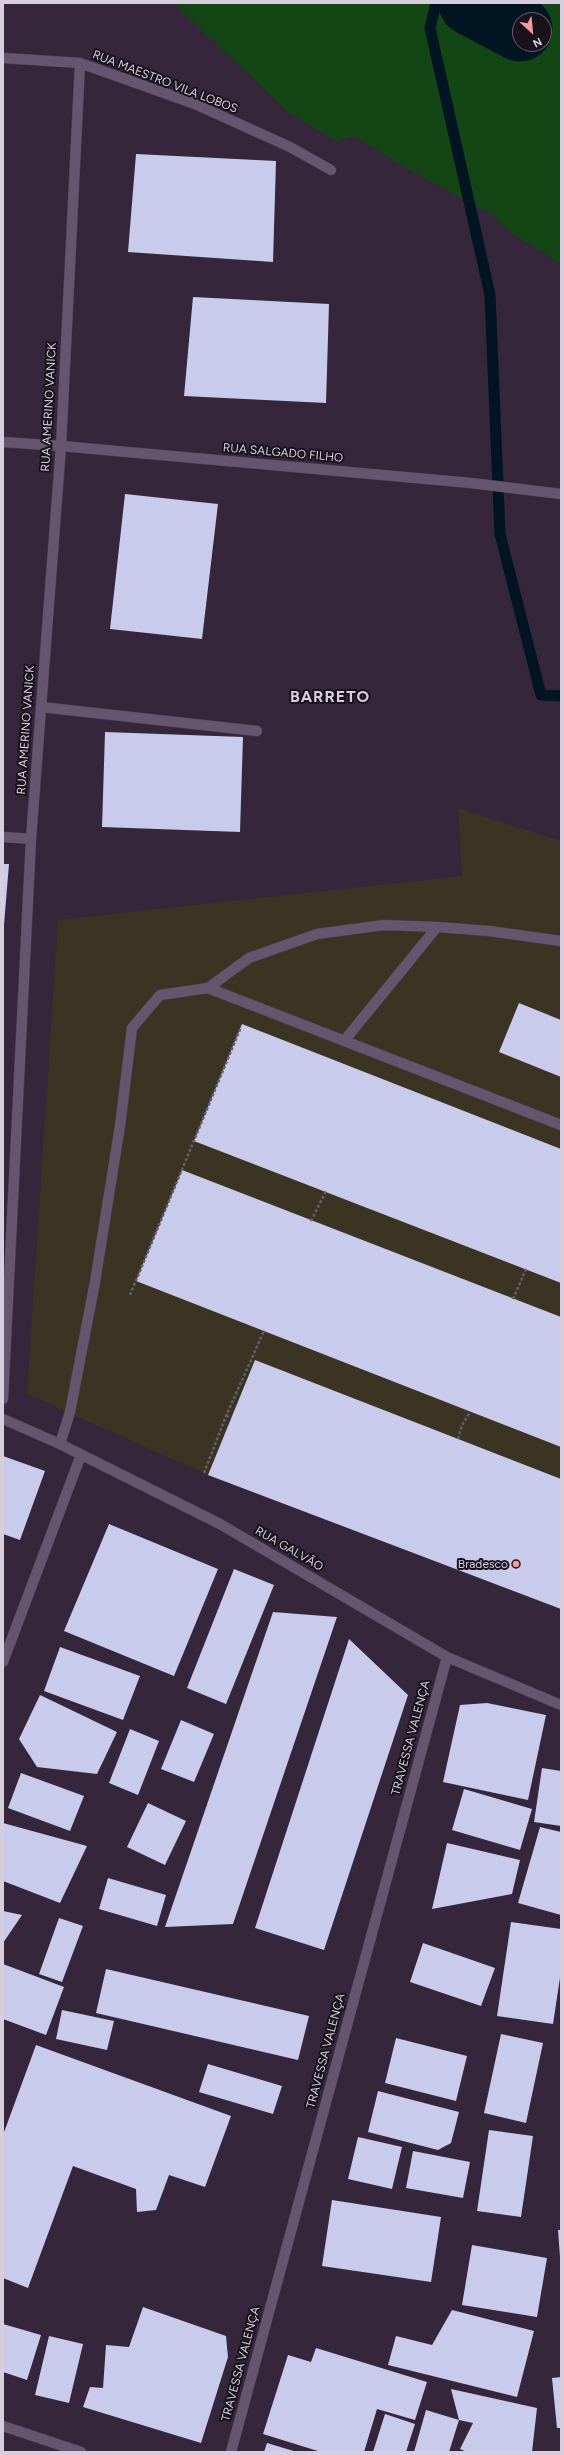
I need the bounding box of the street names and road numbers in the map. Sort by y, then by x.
street label: RUA MAESTRO VILA LOBOS [90,48,240,116]
street label: RUA AMERINO VANICK [38,342,60,472]
street label: RUA SALGADO FILHO [222,441,344,465]
street label: RUA AMERINO VANICK [14,665,38,795]
street label: RUA GALVÃO [252,1524,326,1574]
street label: TRAVESSA VALENÇA [389,1679,433,1797]
street label: TRAVESSA VALENÇA [304,1992,348,2110]
street label: TRAVESSA VALENÇA [219,2305,263,2423]

